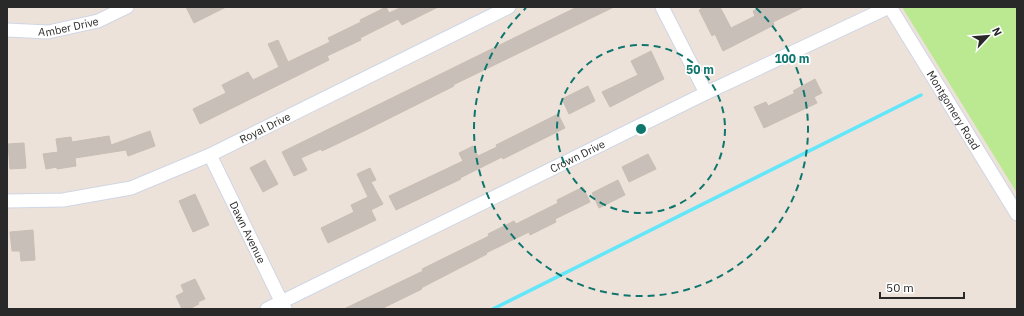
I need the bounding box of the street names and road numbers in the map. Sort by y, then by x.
street label: Amber Drive [38,14,100,39]
street label: Montgomery Road [924,68,983,152]
street label: Royal Drive [237,109,293,146]
street label: Crown Drive [548,137,607,176]
street label: Dawn Avenue [227,199,269,266]

